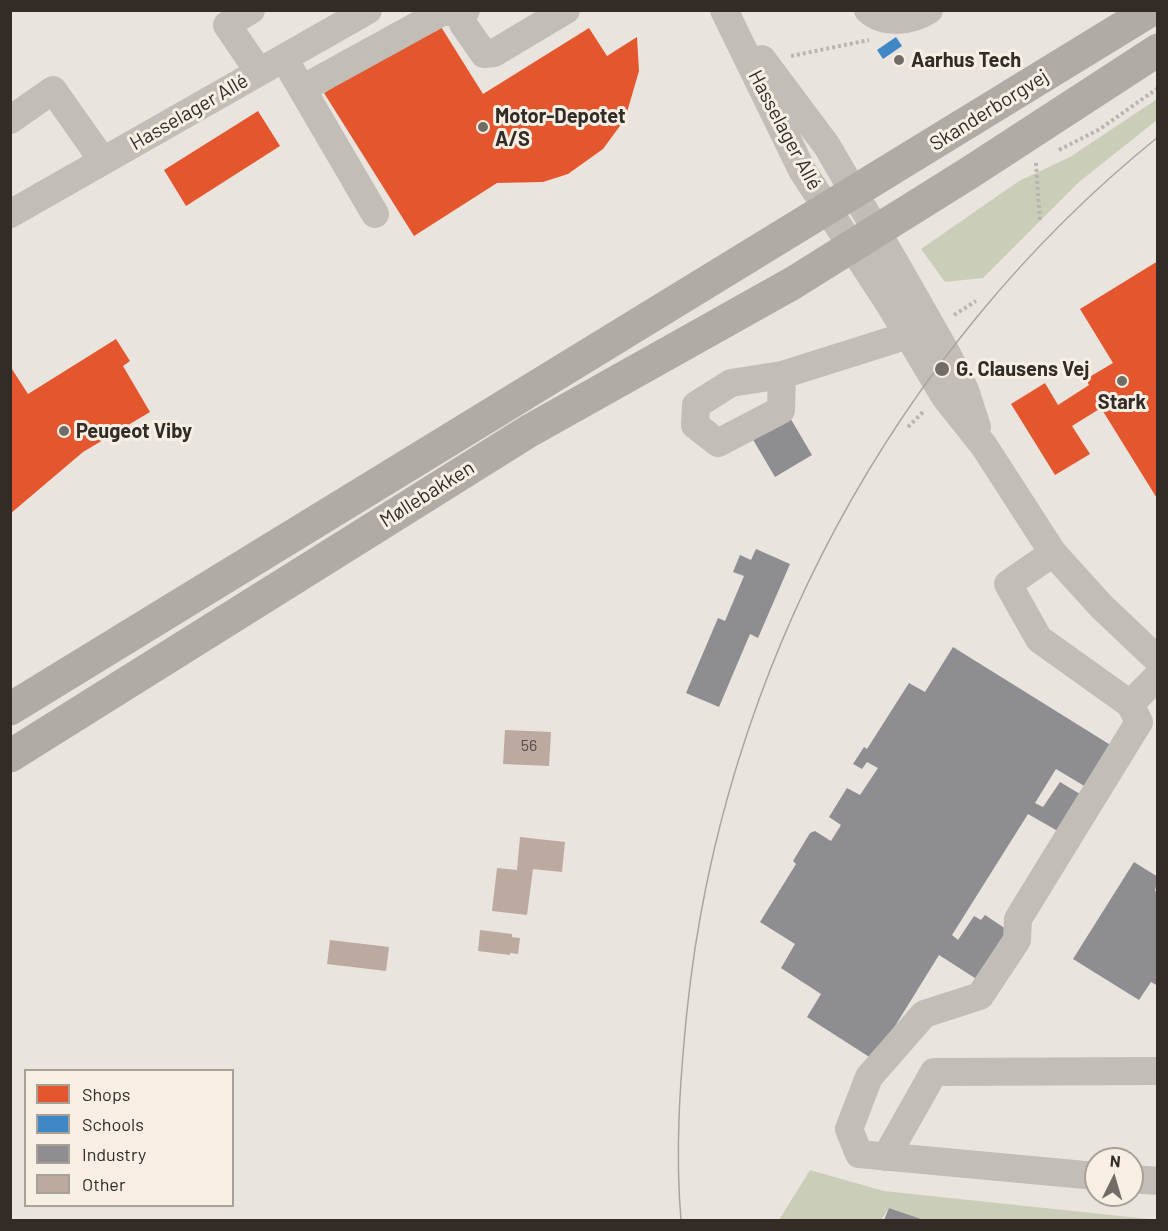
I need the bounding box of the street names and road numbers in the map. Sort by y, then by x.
street label: Skanderborgvej [925,64,1053,156]
street label: Hasselager Allé [743,66,827,194]
street label: Hasselager Allé [126,69,252,155]
street label: Møllebakken [375,455,479,533]

